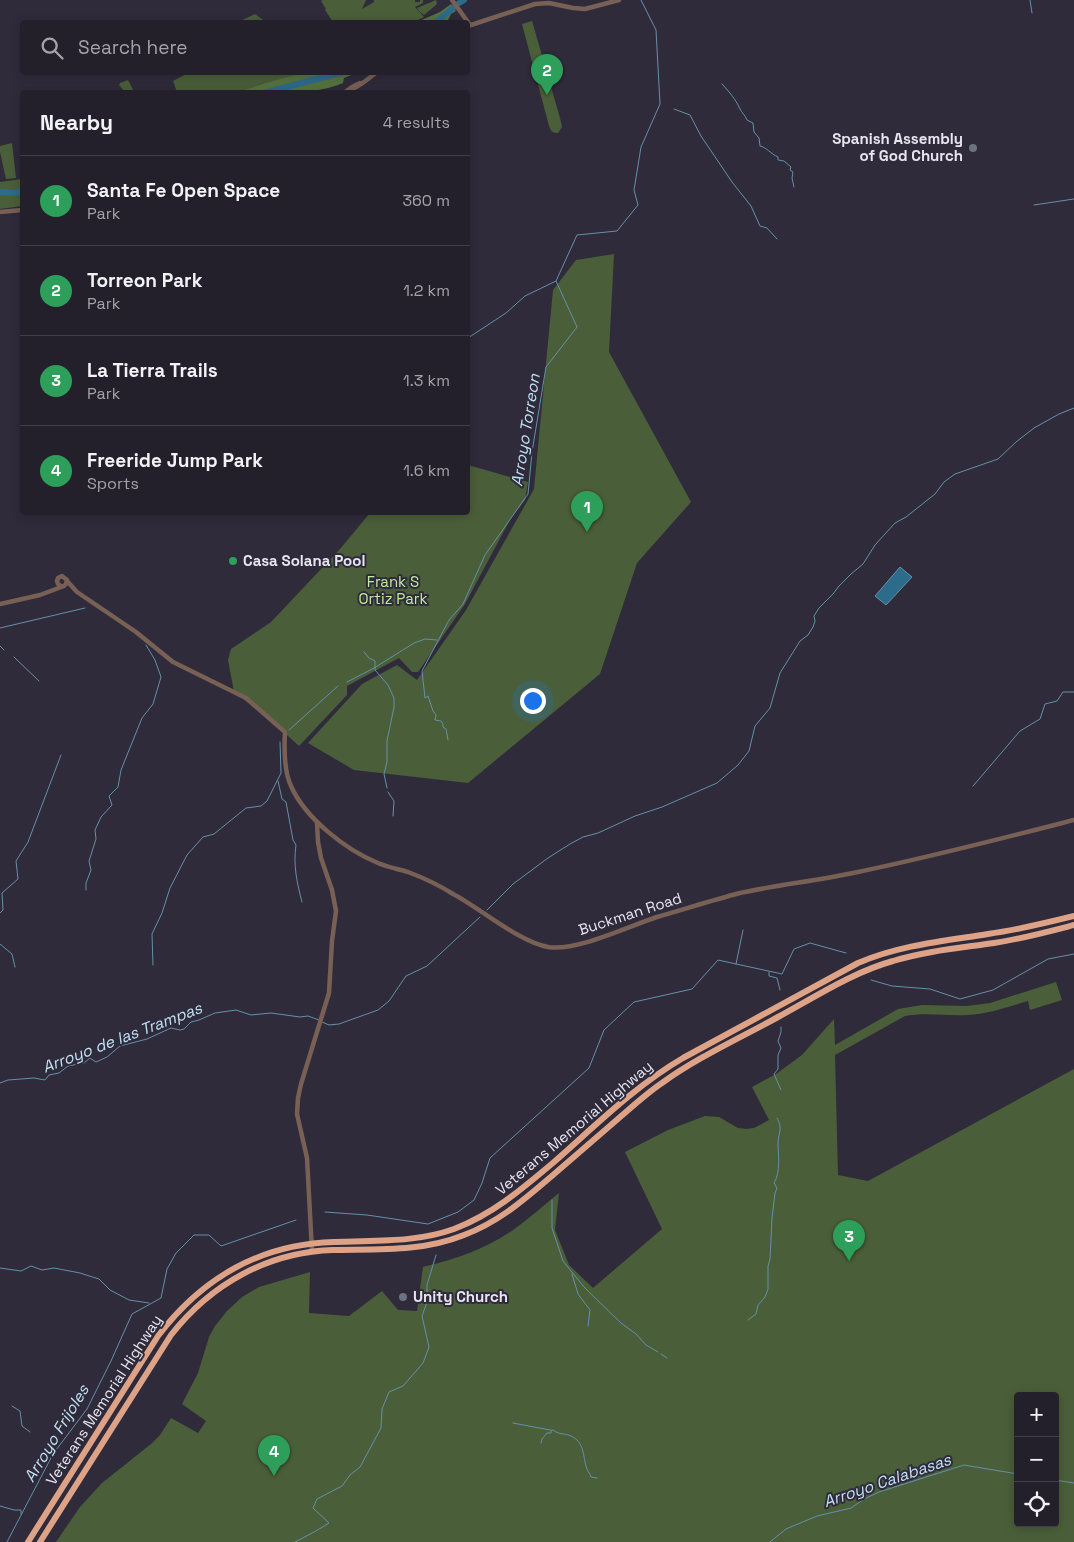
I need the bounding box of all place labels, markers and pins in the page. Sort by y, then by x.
pin: 2 [531,54,563,95]
place label: Spanish Assembly of God Church [832,129,963,165]
marker: Spanish Assembly of God Church [967,142,979,154]
pin: 1 [571,491,603,532]
place label: Casa Solana Pool [243,551,365,570]
marker: Casa Solana Pool [227,555,239,567]
pin: 3 [833,1220,865,1261]
place label: Unity Church [413,1287,508,1306]
marker: Unity Church [397,1291,409,1303]
pin: 4 [258,1435,290,1476]

